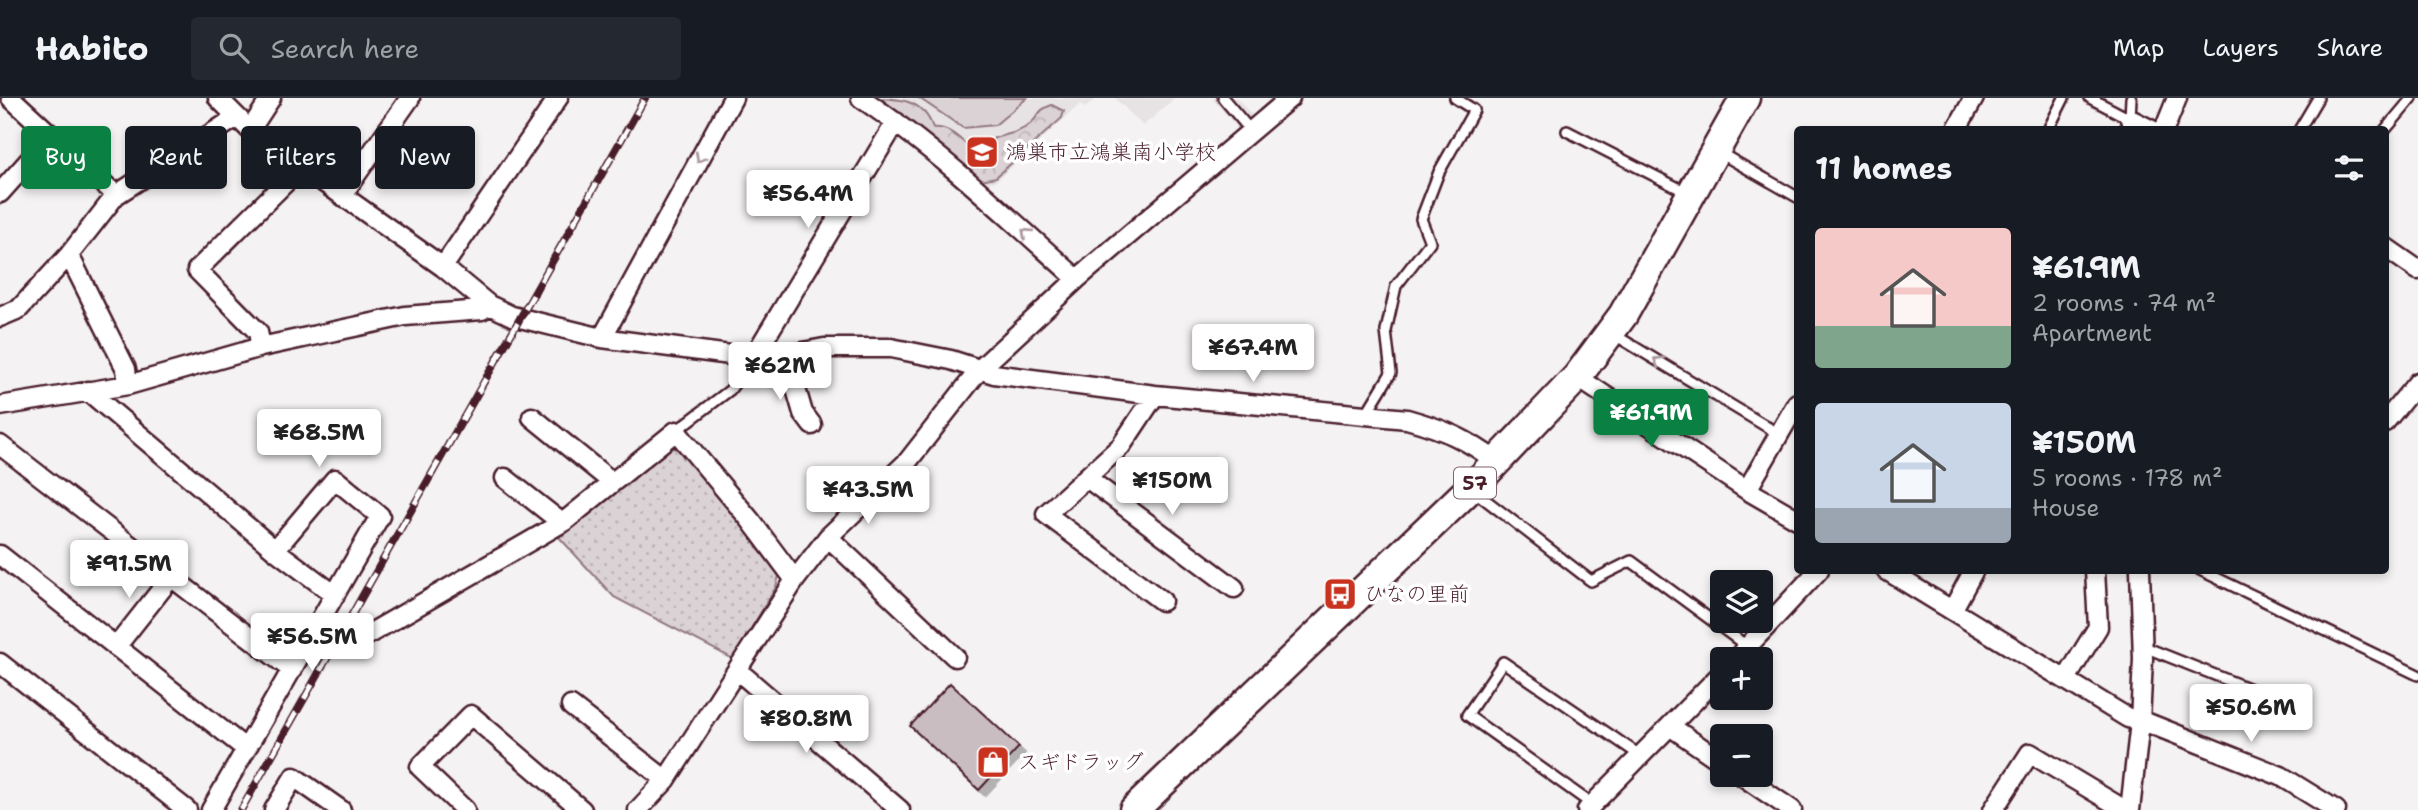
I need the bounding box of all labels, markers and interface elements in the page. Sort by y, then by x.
search box [191,17,681,80]
text: Habito [35,26,149,71]
icon: search [215,29,253,67]
text: Search here [271,31,419,66]
text: Map [2113,32,2164,64]
text: Layers [2202,32,2279,64]
text: Share [2317,32,2383,64]
chip: Buy [21,126,111,189]
chip: Rent [125,126,227,189]
chip: Filters [241,126,361,189]
chip: New [375,126,475,189]
school or university icon: 鴻巣市立鴻巣南小学校 [963,133,1001,171]
place label: 鴻巣市立鴻巣南小学校 [1006,138,1216,166]
text: 11 homes [1815,148,1952,189]
icon: filters [2330,149,2368,187]
one-way arrow [695,151,708,163]
pin: ¥56.4M [751,170,865,230]
text: ¥56.4M [763,178,853,208]
one-way arrow [1021,229,1034,241]
text: ¥61.9M [2032,247,2140,288]
icon: home [1871,256,1955,340]
text: 2 rooms · 74 m² [2032,288,2216,318]
text: Apartment [2032,318,2152,348]
pin: ¥67.4M [1196,324,1310,384]
text: ¥67.4M [1208,332,1298,362]
pin: ¥62M [739,342,821,402]
text: ¥62M [744,350,816,380]
one-way arrow [1652,356,1665,369]
pin: ¥61.9M [1594,390,1708,449]
text: ¥61.9M [1609,397,1693,427]
pin: ¥68.5M [262,410,376,469]
text: ¥68.5M [273,417,365,447]
text: ¥150M [2032,422,2136,463]
icon: home [1871,431,1955,515]
pin: ¥150M [1123,458,1221,517]
text: 5 rooms · 178 m² [2032,463,2223,493]
text: ¥150M [1132,465,1212,495]
pin: ¥43.5M [811,466,925,526]
road number: 57 [1454,468,1496,498]
text: ¥43.5M [822,474,914,504]
text: House [2032,493,2100,523]
pin: ¥91.5M [72,540,186,600]
text: ¥91.5M [86,548,172,578]
map controls [1710,570,1773,787]
button: layers [1710,570,1773,633]
bus stop icon: ひなの里前 [1321,575,1359,613]
place label: ひなの里前 [1364,580,1469,608]
pin: ¥56.5M [255,614,369,673]
text: ¥56.5M [267,621,357,651]
button: + [1710,647,1773,710]
pin: ¥50.6M [2194,684,2308,744]
text: ¥50.6M [2206,692,2296,722]
pin: ¥80.8M [749,696,863,755]
text: ¥80.8M [760,703,852,733]
button: − [1710,724,1773,787]
shop icon: スギドラッグ [974,743,1012,781]
place label: スギドラッグ [1018,748,1144,776]

